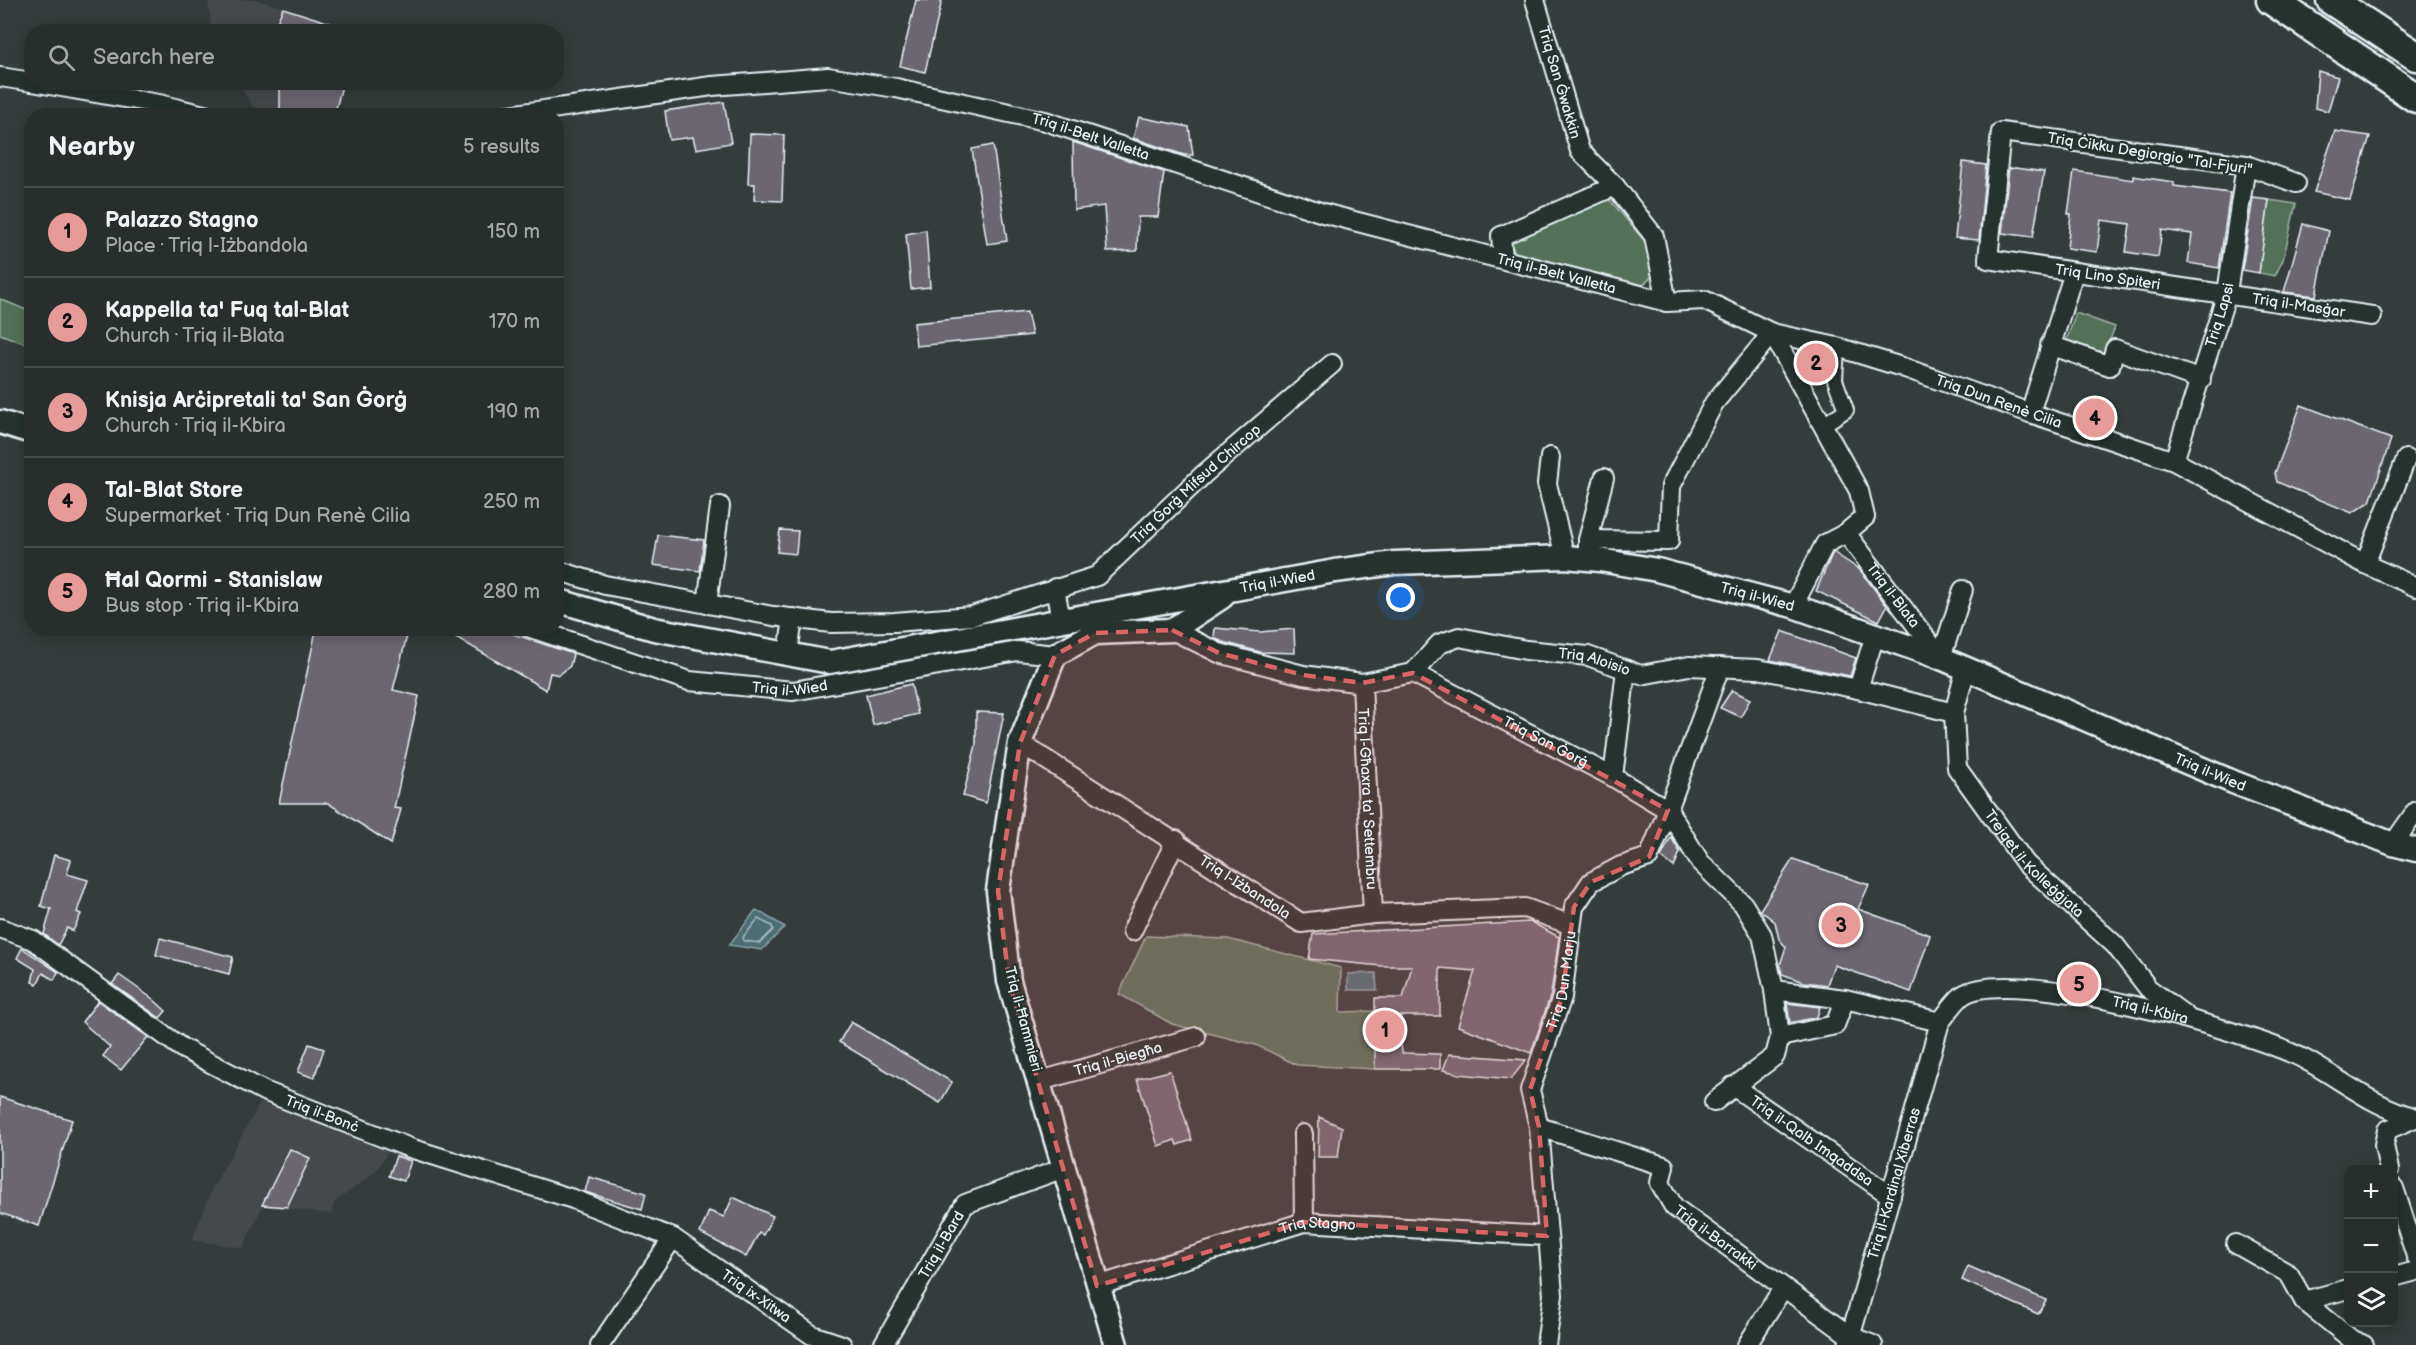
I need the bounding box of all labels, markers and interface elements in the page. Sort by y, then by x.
search box [24,24,564,90]
street label: Triq San Ġwakkin [1534,24,1585,141]
icon: search [45,41,78,74]
text: Search here [93,44,215,71]
street label: Triq il-Belt Valletta [1030,109,1152,164]
street label: Triq Ċikku Degiorgio "Tal-Fjuri" [2046,128,2254,180]
text: Nearby [48,132,135,163]
text: 5 results [463,135,540,159]
text: Palazzo Stagno [105,207,258,234]
text: 1 [63,220,72,244]
text: 150 m [487,220,540,244]
text: Place · Triq l-Iżbandola [105,234,308,258]
street label: Triq il-Belt Valletta [1495,249,1618,298]
street label: Triq Lino Spiteri [2054,260,2162,294]
street label: Triq Lapsi [2201,282,2238,350]
street label: Triq il-Masġar [2251,289,2347,321]
text: Kappella ta' Fuq tal-Blat [105,297,349,324]
text: 2 [62,310,73,334]
text: 170 m [489,310,540,334]
text: Church · Triq il-Blata [105,324,285,348]
pin: 2 [1796,340,1836,386]
street label: Triq Dun Renè Cilia [1933,370,2064,432]
text: Knisja Arċipretali ta' San Ġorġ [105,387,406,414]
pin: 4 [2076,396,2114,440]
text: 3 [62,400,73,424]
text: 190 m [487,400,540,424]
text: Church · Triq il-Kbira [105,414,286,438]
street label: Triq Ġorġ Mifsud Chircop [1127,420,1265,548]
text: Tal-Blat Store [105,477,243,504]
text: 4 [62,490,73,514]
text: 250 m [483,490,540,514]
text: Supermarket · Triq Dun Renè Cilia [105,504,410,528]
street label: Triq il-Blata [1862,559,1924,632]
street label: Triq il-Wied [1238,565,1317,597]
text: Ħal Qormi - Stanislaw [105,567,322,594]
street label: Triq il-Wied [1718,578,1797,616]
text: 5 [62,580,73,604]
text: 280 m [483,580,540,604]
your location [1386,583,1415,612]
text: Bus stop · Triq il-Kbira [105,594,299,618]
street label: Triq Aloisio [1558,644,1633,680]
street label: Triq il-Wied [751,676,829,701]
street label: Triq l-Għaxra ta' Settembru [1354,708,1381,890]
street label: Triq San Ġorġ [1500,712,1591,772]
street label: Triq il-Wied [2171,749,2249,796]
street label: Trejqet il-Kolleġġjata [1980,806,2088,922]
street label: Triq l-Iżbandola [1195,851,1294,923]
pin: 3 [1822,902,1860,948]
street label: Triq Dun Marju [1542,929,1580,1032]
pin: 5 [2060,962,2098,1006]
street label: Triq il-Ħammieri [1000,964,1046,1074]
street label: Triq il-Kbira [2110,992,2190,1028]
pin: 1 [1366,1008,1404,1052]
street label: Triq il-Biegħa [1072,1038,1164,1080]
street label: Triq il-Bonċ [282,1091,362,1137]
street label: Triq il-Qalb Imqaddsa [1746,1091,1877,1190]
street label: Triq il-Kardinal Xiberras [1863,1105,1925,1262]
map controls [2344,1165,2398,1327]
button: + [2344,1165,2398,1219]
street label: Triq il-Barrakki [1670,1201,1761,1274]
street label: Triq il-Bard [914,1208,968,1282]
street label: Triq Stagno [1277,1213,1356,1239]
button: − [2344,1219,2398,1273]
street label: Triq ix-Xitwa [717,1265,795,1327]
button: layers [2344,1273,2398,1327]

